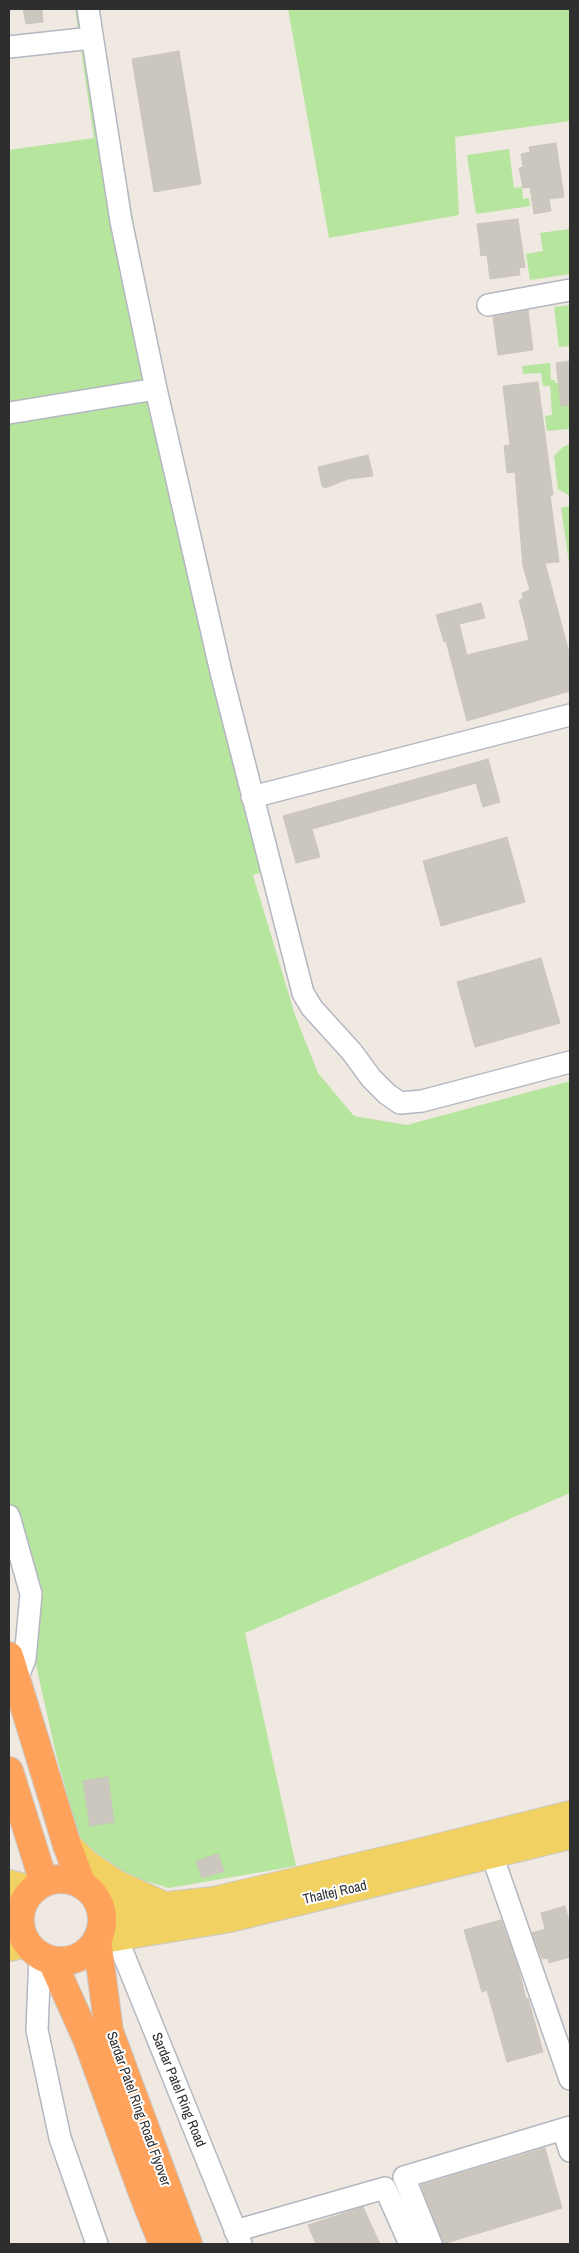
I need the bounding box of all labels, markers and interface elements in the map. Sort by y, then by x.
street label: Thaltej Road [301,1877,369,1909]
street label: Sardar Patel Ring Road Flyover [102,2030,174,2188]
street label: Sardar Patel Ring Road [147,2030,209,2150]

